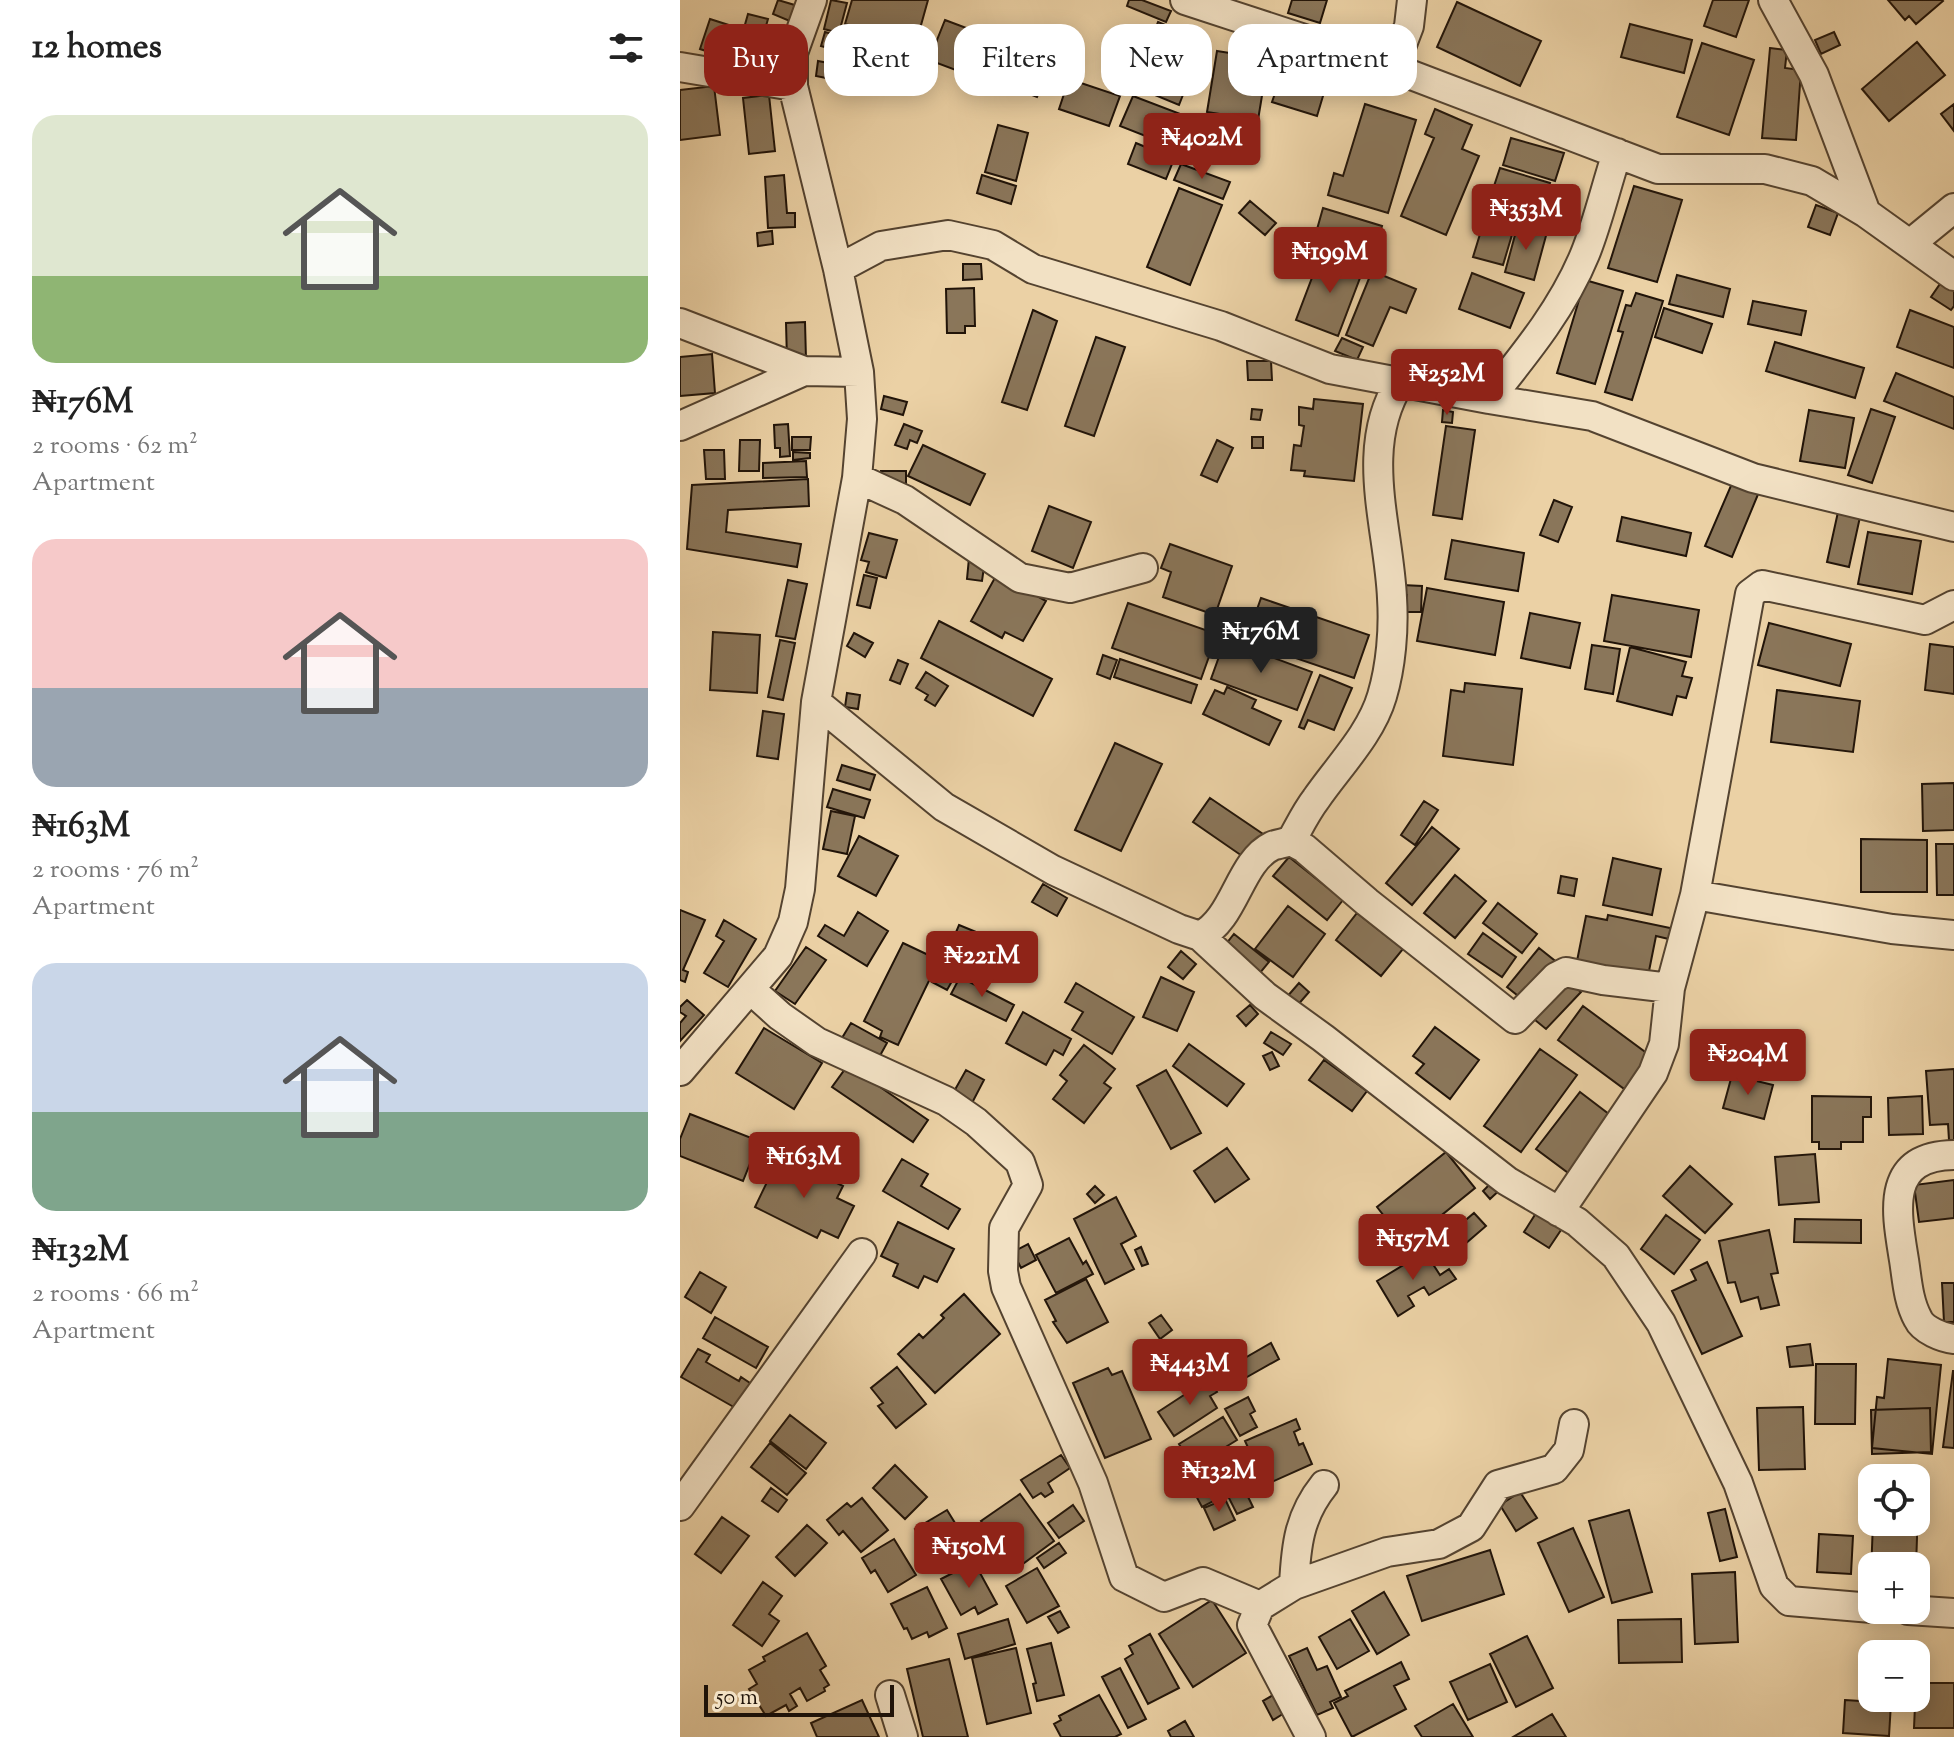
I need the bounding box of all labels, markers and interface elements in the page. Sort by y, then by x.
text: 12 homes [32,24,162,73]
chip: Buy [704,24,808,96]
chip: Rent [824,24,938,96]
chip: Filters [954,24,1085,96]
chip: New [1101,24,1212,96]
chip: Apartment [1228,24,1417,96]
icon: filters [604,26,648,70]
pin: ₦402M [1146,113,1258,181]
text: ₦402M [1161,120,1243,157]
icon: home [268,167,412,311]
pin: ₦353M [1470,184,1582,252]
text: ₦353M [1490,191,1562,228]
pin: ₦199M [1274,227,1386,295]
text: ₦199M [1292,234,1368,271]
pin: ₦252M [1391,349,1503,417]
text: ₦252M [1409,356,1485,393]
text: ₦176M [32,379,133,428]
text: 2 rooms · 62 m² [32,428,198,465]
text: Apartment [32,465,155,502]
icon: home [268,591,412,735]
pin: ₦176M [1205,607,1317,675]
text: ₦176M [1222,614,1300,651]
text: ₦163M [32,803,130,852]
text: 2 rooms · 76 m² [32,852,199,889]
text: Apartment [32,889,155,926]
pin: ₦221M [926,931,1038,999]
text: ₦221M [944,938,1020,975]
icon: home [268,1015,412,1159]
pin: ₦204M [1692,1029,1804,1097]
text: ₦204M [1708,1036,1788,1073]
pin: ₦163M [748,1132,860,1200]
text: ₦163M [767,1139,841,1176]
pin: ₦157M [1357,1214,1469,1282]
text: ₦157M [1376,1221,1450,1258]
text: ₦132M [32,1227,129,1276]
text: 2 rooms · 66 m² [32,1276,199,1313]
text: Apartment [32,1313,155,1350]
pin: ₦443M [1134,1339,1246,1407]
text: ₦443M [1150,1346,1230,1383]
pin: ₦132M [1163,1446,1275,1514]
text: ₦132M [1182,1453,1256,1490]
map controls [1858,1464,1930,1712]
button: locate [1858,1464,1930,1536]
pin: ₦150M [913,1522,1025,1590]
text: ₦150M [932,1529,1006,1566]
button: + [1858,1552,1930,1624]
button: − [1858,1640,1930,1712]
scale bar [704,1681,894,1717]
text: 50 m [716,1683,758,1715]

